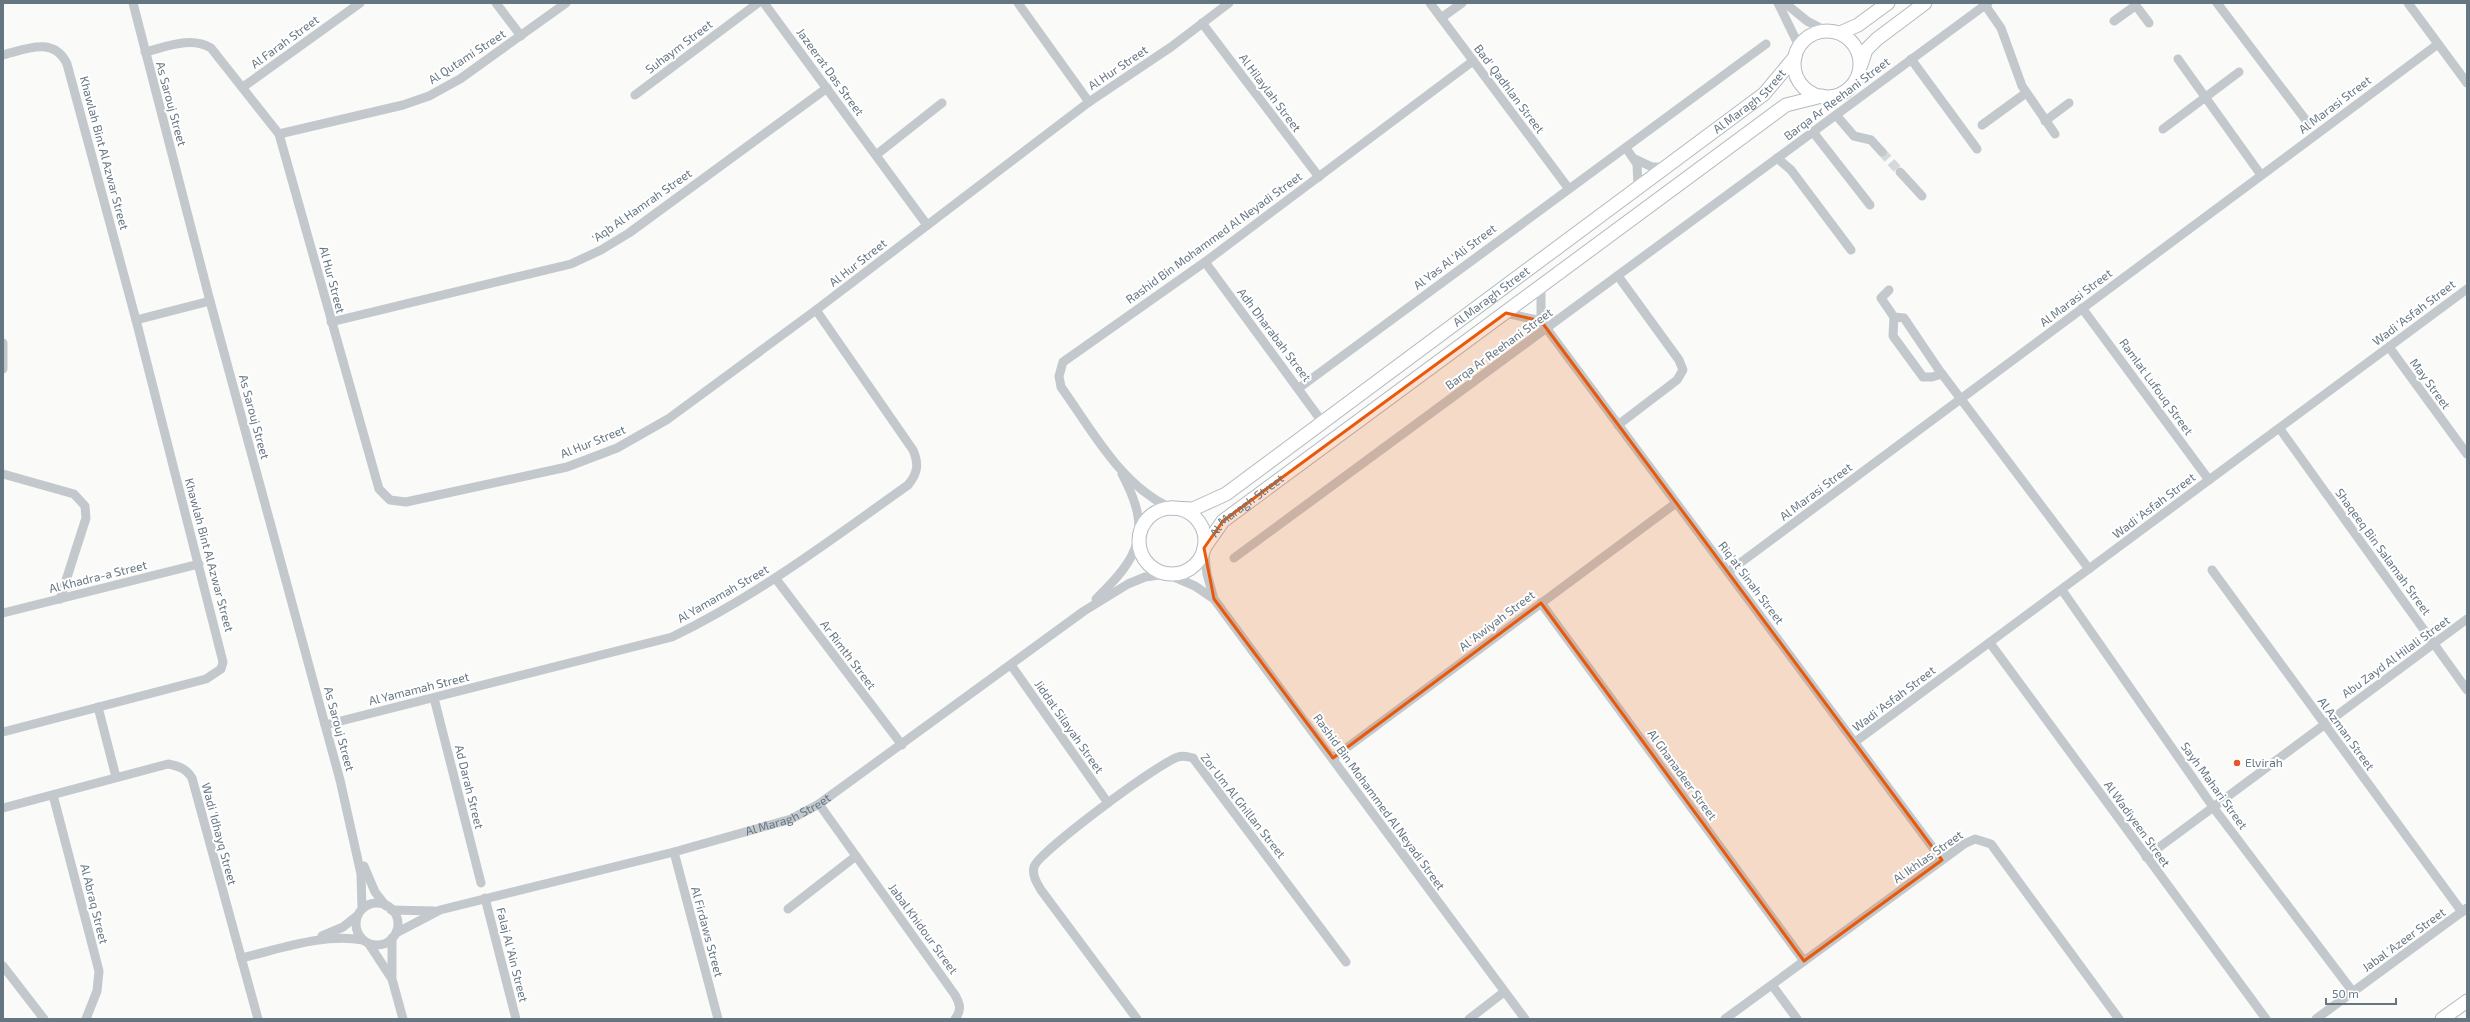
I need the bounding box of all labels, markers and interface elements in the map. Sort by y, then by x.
street label: Al Farah Street [248,12,321,71]
street label: Suhaym Street [642,16,715,76]
street label: Jazeerat Das Street [794,25,868,118]
street label: Al Qutami Street [425,26,508,87]
street label: Bad' Qadhlan Street [1471,41,1548,136]
street label: Al Hur Street [1085,42,1150,92]
street label: Al Hilaylah Street [1237,51,1305,135]
street label: Barqa Ar Reehani Street [1781,54,1892,143]
street label: As Sarouj Street [153,60,190,148]
street label: Al Maragh Street [1710,65,1788,136]
street label: Al Marasi Street [2295,72,2374,136]
street label: Khawlah Bint Al Azwar Street [78,74,132,231]
street label: 'Aqb Al Hamrah Street [589,165,694,245]
street label: Rashid Bin Mohammed Al Neyadi Street [1123,168,1305,306]
street label: Al Yas Al 'Ali Street [1410,220,1499,292]
street label: Al Hur Street [826,235,889,289]
street label: Al Hur Street [317,245,349,315]
street label: Al Maragh Street [1450,263,1532,329]
street label: Al Marasi Street [2036,265,2115,329]
street label: Wadi 'Asfah Street [2369,276,2458,348]
street label: Adh Dharabah Street [1235,285,1315,384]
street label: Barqa Ar Reehani Street [1442,304,1555,392]
street label: Ramlat Lufouq Street [2117,335,2197,438]
street label: May Street [2408,355,2454,412]
street label: As Sarouj Street [236,373,273,461]
street label: Al Hur Street [558,422,628,460]
street label: Al Marasi Street [1776,459,1855,523]
street label: Wadi 'Asfah Street [2109,469,2198,541]
street label: Al Maragh Street [1206,470,1286,539]
street label: Khawlah Bint Al Azwar Street [183,476,237,633]
street label: Shaqeeq Bin Salamah Street [2333,485,2435,618]
street label: Riq'at Sinah Street [1716,538,1788,627]
street label: Al Khadra-a Street [47,557,149,595]
street label: Al Yamamah Street [674,561,771,625]
street label: Al 'Awiyah Street [1456,587,1537,653]
street label: Abu Zayd Al Hilali Street [2339,612,2452,700]
street label: Ar Rimth Street [818,617,880,692]
street label: Wadi 'Asfah Street [1849,662,1938,734]
street label: Al Yamamah Street [367,669,471,707]
street label: Jiddat Silayah Street [1032,677,1107,776]
street label: As Sarouj Street [321,685,358,773]
street label: Al Azman Street [2316,694,2378,773]
street label: Rashid Bin Mohammed Al Neyadi Street [1311,711,1449,893]
street label: Al Ghanadeer Street [1645,726,1721,823]
street label: Sayh Mahari Street [2179,739,2251,832]
street label: Ad Darah Street [453,743,487,831]
street label: Zor Um Al Ghillan Street [1198,750,1289,861]
place label: Elvirah [2245,755,2283,769]
marker: Elvirah [2232,758,2242,768]
street label: Al Wadiyeen Street [2102,778,2174,870]
street label: Wadi 'Idhayq Street [200,781,240,887]
street label: Al Maragh Street [743,790,833,838]
street label: Al Ikhlas Street [1890,827,1965,885]
street label: Al Abraq Street [78,862,112,945]
street label: Jabal Khidour Street [886,881,962,977]
street label: Al Firdaws Street [689,885,727,979]
street label: Jabal 'Azeer Street [2359,904,2448,974]
street label: Falaj Al 'Ain Street [493,906,532,1004]
scale bar [2326,980,2396,1006]
text: 50 m [2332,986,2359,1000]

